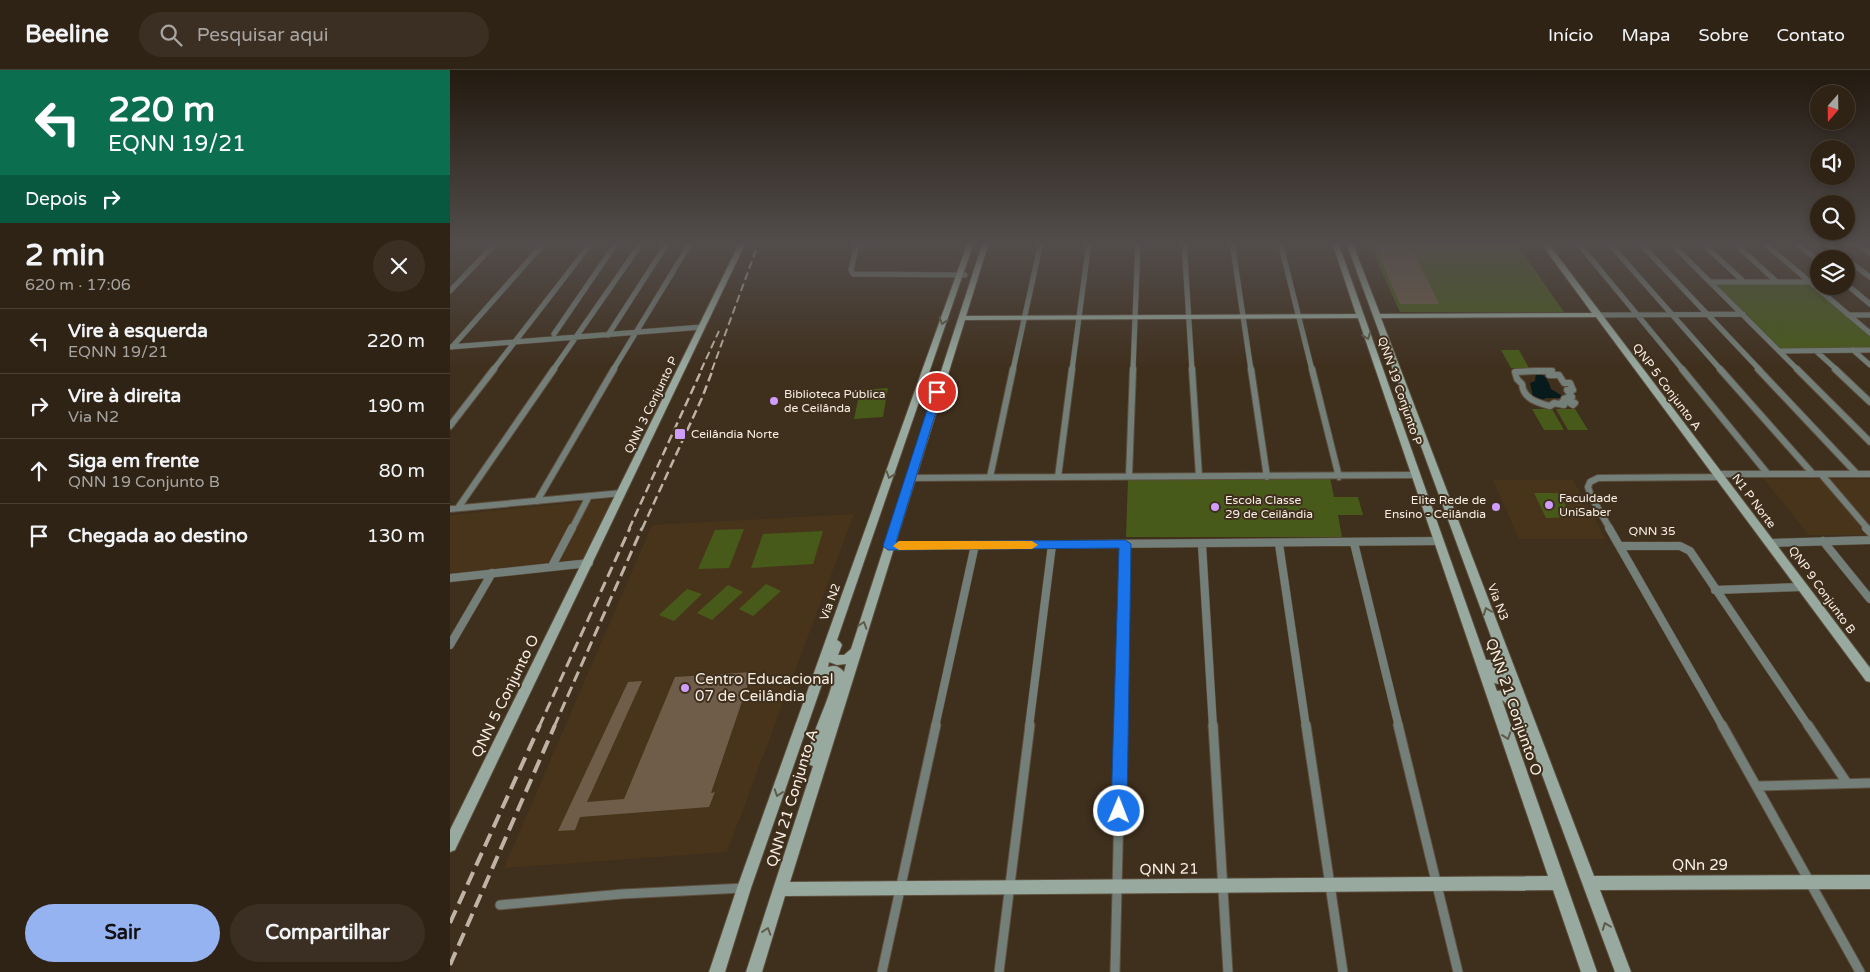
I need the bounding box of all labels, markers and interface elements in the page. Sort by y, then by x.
search box [139,12,489,57]
text: Beeline [25,20,109,49]
icon: search [157,21,185,49]
text: Pesquisar aqui [197,24,329,46]
text: Início [1548,24,1593,46]
text: Mapa [1621,24,1670,46]
text: Sobre [1698,24,1749,46]
text: Contato [1777,24,1845,46]
north arrow [1810,85,1855,130]
map controls [1810,85,1855,295]
text: 220 m [108,89,215,131]
icon: left [25,90,90,155]
text: EQNN 19/21 [108,131,246,157]
button: sound [1810,140,1855,185]
icon: right [97,185,125,213]
text: Depois [25,188,87,210]
button: search [1810,195,1855,240]
text: 2 min [25,237,105,274]
button: close [373,240,425,292]
button: layers [1810,250,1855,295]
text: 620 m · 17:06 [25,275,131,295]
one-way arrow [939,317,949,325]
text: Vire à esquerda [68,320,208,342]
icon: left [25,327,53,355]
text: 220 m [367,330,425,352]
one-way arrow [1361,331,1371,339]
street label: QNN 19 Conjunto P [1375,335,1425,447]
street label: QNP 5 Conjunto A [1630,341,1704,433]
text: EQNN 19/21 [68,342,168,362]
street label: QNN 3 Conjunto P [621,354,681,456]
pin [916,371,958,413]
icon: arrive [923,378,951,406]
text: Vire à direita [68,385,181,407]
place label: Biblioteca Pública de Ceilânda [784,387,886,415]
icon: right [25,392,53,420]
text: 190 m [367,395,425,417]
marker: Biblioteca Pública de Ceilânda [768,395,780,407]
text: Via N2 [68,407,119,427]
marker: Ceilândia Norte [673,427,687,441]
place label: Ceilândia Norte [691,427,779,441]
text: Siga em frente [68,450,199,472]
icon: ahead [25,457,53,485]
text: 80 m [379,460,425,482]
one-way arrow [885,470,895,478]
street label: N1 P Norte [1729,471,1779,531]
text: QNN 19 Conjunto B [68,472,220,492]
place label: Faculdade UniSaber [1559,491,1618,519]
place label: Escola Classe 29 de Ceilândia [1225,493,1313,521]
place label: Elite Rede de Ensino - Ceilândia [1384,493,1486,521]
marker: Faculdade UniSaber [1543,499,1555,511]
marker: Escola Classe 29 de Ceilândia [1209,501,1221,513]
marker: Elite Rede de Ensino - Ceilândia [1490,501,1502,513]
icon: arrive [25,522,53,550]
street label: QNN 35 [1628,524,1676,538]
text: Chegada ao destino [68,525,248,547]
text: 130 m [367,525,425,547]
street label: QNP 9 Conjunto B [1786,544,1858,636]
street label: Via N2 [817,582,843,622]
street label: Via N3 [1485,582,1511,622]
one-way arrow [1483,607,1493,615]
one-way arrow [858,622,868,630]
street label: QNN 5 Conjunto O [467,632,543,760]
street label: QNN 21 Conjunto O [1482,636,1546,778]
place label: Centro Educacional 07 de Ceilândia [695,670,833,705]
marker: Centro Educacional 07 de Ceilândia [679,682,691,694]
street label: QNN 21 Conjunto A [762,727,822,869]
one-way arrow [1501,731,1511,740]
position arrow [1092,784,1144,836]
one-way arrow [773,788,783,797]
street label: QNn 29 [1672,856,1728,874]
street label: QNN 21 [1139,859,1199,879]
button: Sair [25,904,220,962]
button: Compartilhar [230,904,425,962]
one-way arrow [1602,923,1612,931]
one-way arrow [761,927,771,935]

